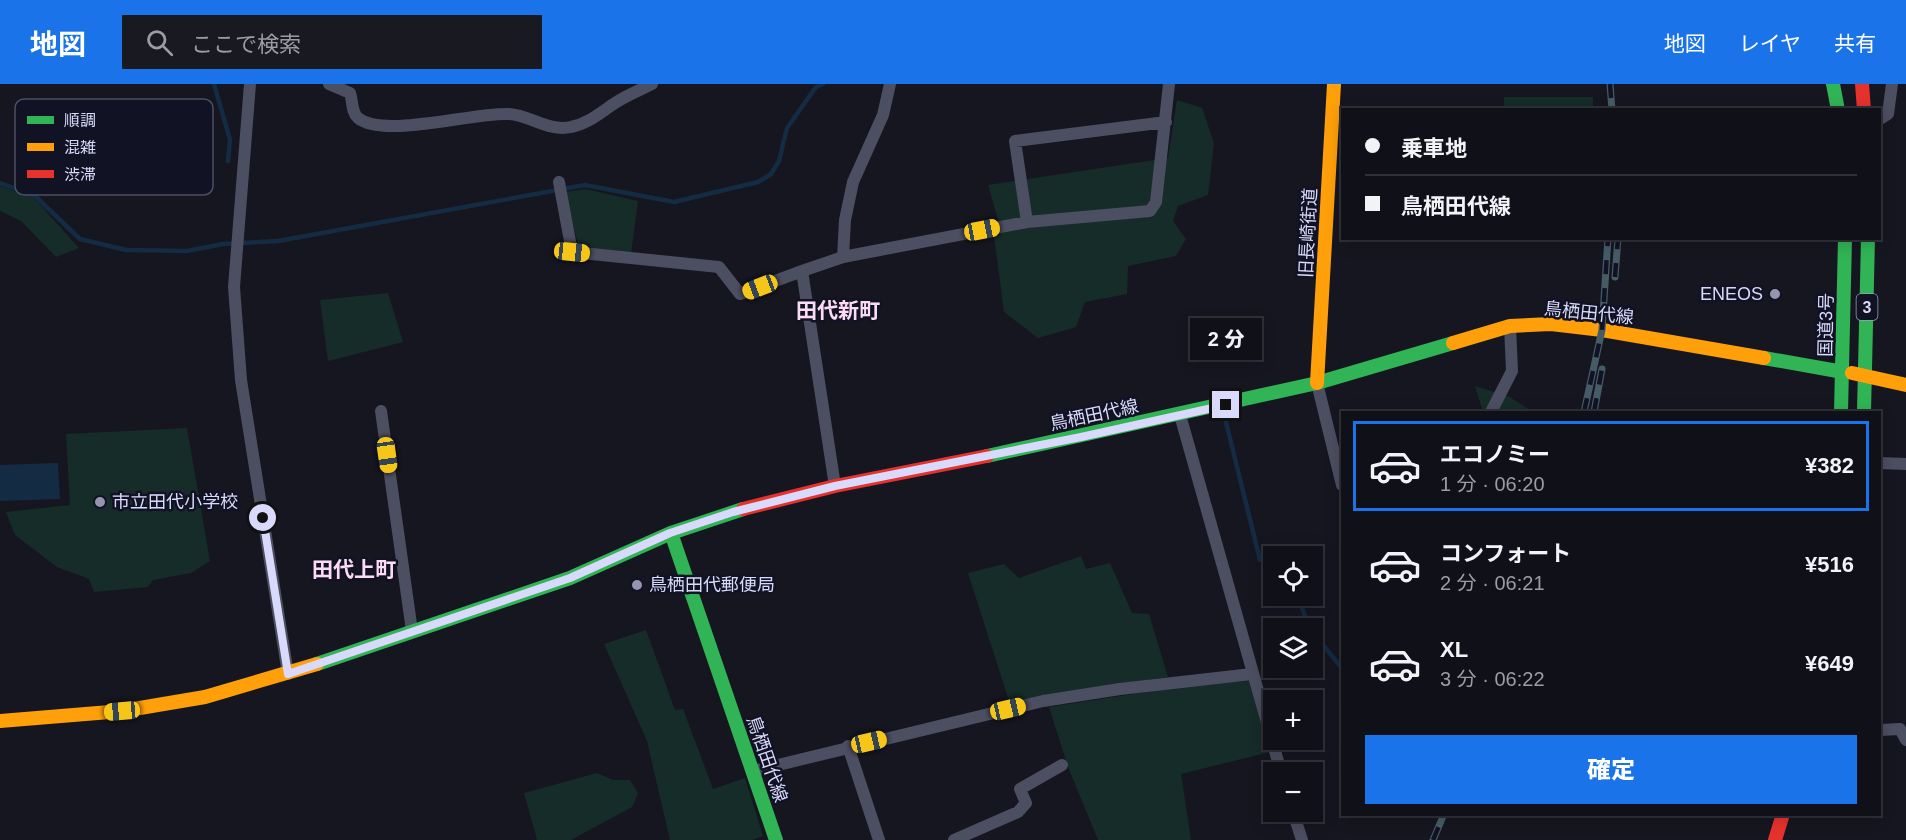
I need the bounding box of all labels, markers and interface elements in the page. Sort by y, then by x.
search box [122,15,542,69]
icon: search [143,26,176,59]
text: 地図 [30,29,86,60]
text: ここで検索 [191,32,301,57]
text: 地図 [1664,32,1706,55]
text: レイヤ [1739,32,1801,55]
text: 共有 [1834,32,1876,55]
legend [15,99,213,195]
text: 順調 [64,112,96,129]
text: 乗車地 [1401,136,1467,161]
text: 混雑 [64,139,96,156]
text: 渋滞 [64,166,96,183]
street label: 旧長崎街道 [1296,188,1320,278]
text: 鳥栖田代線 [1401,194,1511,219]
car [963,218,1001,242]
car [553,241,591,263]
car [740,272,780,302]
place label: ENEOS [1700,284,1763,304]
marker: ENEOS [1768,287,1782,301]
street label: 国道3号 [1815,293,1837,357]
road number: 3 [1856,294,1878,320]
street label: 鳥栖田代線 [1543,298,1635,328]
district label: 田代新町 [796,299,880,322]
callout: 2 分 [1190,318,1262,360]
text: 2 分 [1208,328,1244,350]
route end [1212,391,1239,418]
street label: 鳥栖田代線 [1048,396,1140,434]
car [376,436,398,474]
icon: car [1368,439,1422,493]
text: エコノミー [1440,442,1550,467]
text: ¥382 [1805,453,1854,478]
text: 1 分 · 06:20 [1440,473,1545,495]
place label: 市立田代小学校 [112,492,238,512]
marker: 市立田代小学校 [93,495,107,509]
route start [249,504,276,531]
icon: car [1368,538,1422,592]
text: コンフォート [1440,541,1571,566]
map controls [1263,546,1323,822]
button: locate [1263,546,1323,606]
text: ¥516 [1805,552,1854,577]
district label: 田代上町 [312,558,396,581]
text: 2 分 · 06:21 [1440,572,1545,594]
place label: 鳥栖田代郵便局 [649,575,775,595]
marker: 鳥栖田代郵便局 [630,578,644,592]
button: layers [1263,618,1323,678]
icon: car [1368,637,1422,691]
text: XL [1440,637,1468,662]
text: ¥649 [1805,651,1854,676]
text: 3 分 · 06:22 [1440,668,1545,690]
button: + [1263,690,1323,750]
car [988,696,1028,722]
car [103,700,141,722]
street label: 鳥栖田代線 [743,713,791,805]
car [849,729,889,755]
button: 確定 [1365,735,1857,804]
button: − [1263,762,1323,822]

